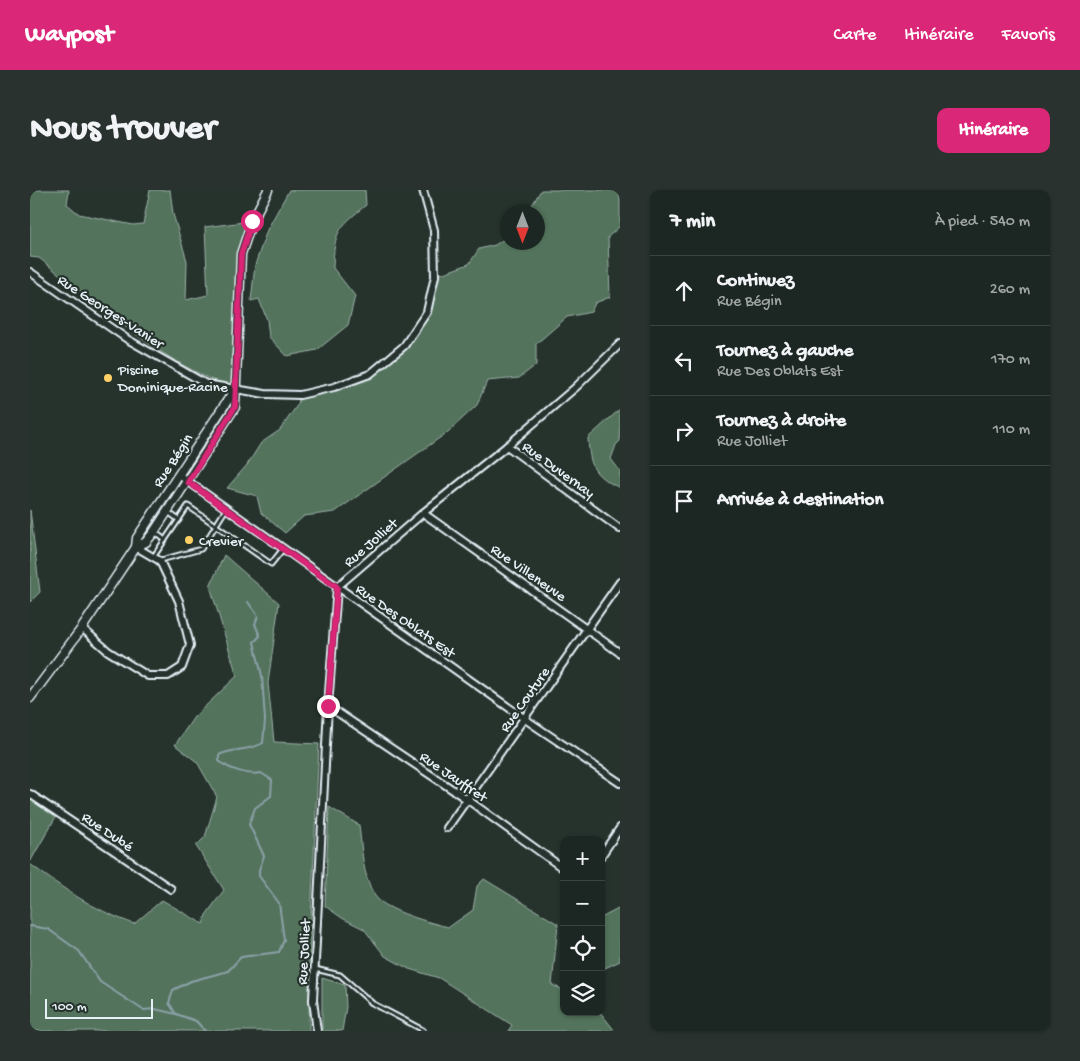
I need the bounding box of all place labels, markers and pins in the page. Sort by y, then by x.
place label: Piscine Dominique-Racine [117,362,228,397]
marker: Piscine Dominique-Racine [102,372,114,384]
place label: Crevier [199,533,245,551]
marker: Crevier [183,534,195,546]

